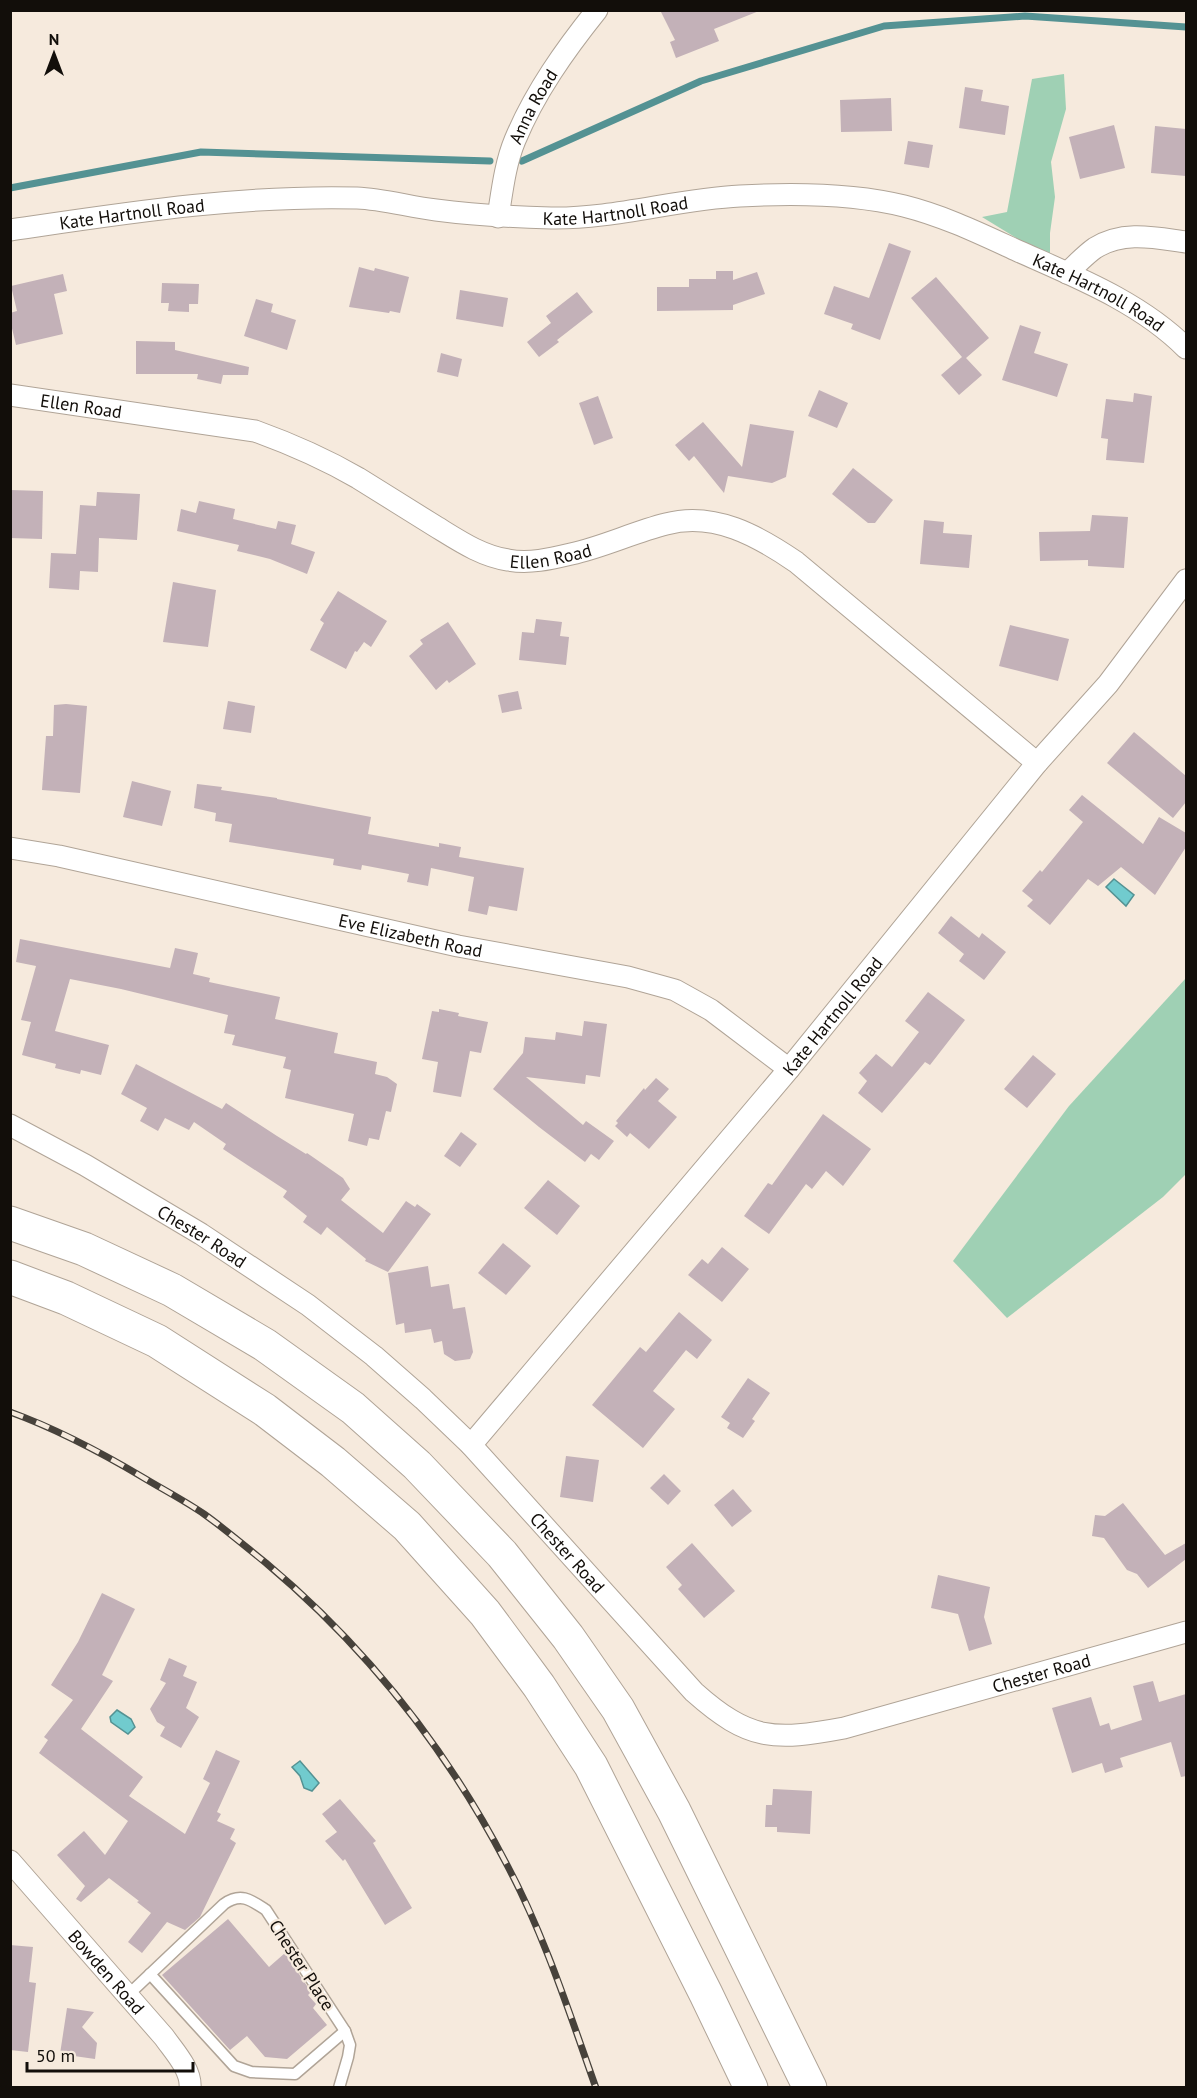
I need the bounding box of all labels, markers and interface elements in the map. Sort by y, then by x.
north arrow [24,24,84,84]
text: N [49,29,59,49]
street label: Anna Road [503,64,562,147]
street label: Kate Hartnoll Road [542,190,689,230]
street label: Kate Hartnoll Road [58,193,205,234]
street label: Kate Hartnoll Road [1029,248,1169,336]
street label: Ellen Road [39,388,124,423]
street label: Ellen Road [509,538,594,573]
street label: Eve Elizabeth Road [336,908,484,962]
street label: Kate Hartnoll Road [777,952,887,1080]
street label: Chester Road [153,1199,251,1273]
street label: Chester Road [525,1507,610,1597]
street label: Chester Road [989,1648,1093,1697]
street label: Chester Place [264,1915,340,2015]
street label: Bowden Road [64,1925,150,2019]
scale bar [27,2035,194,2073]
text: 50 m [36,2044,75,2067]

